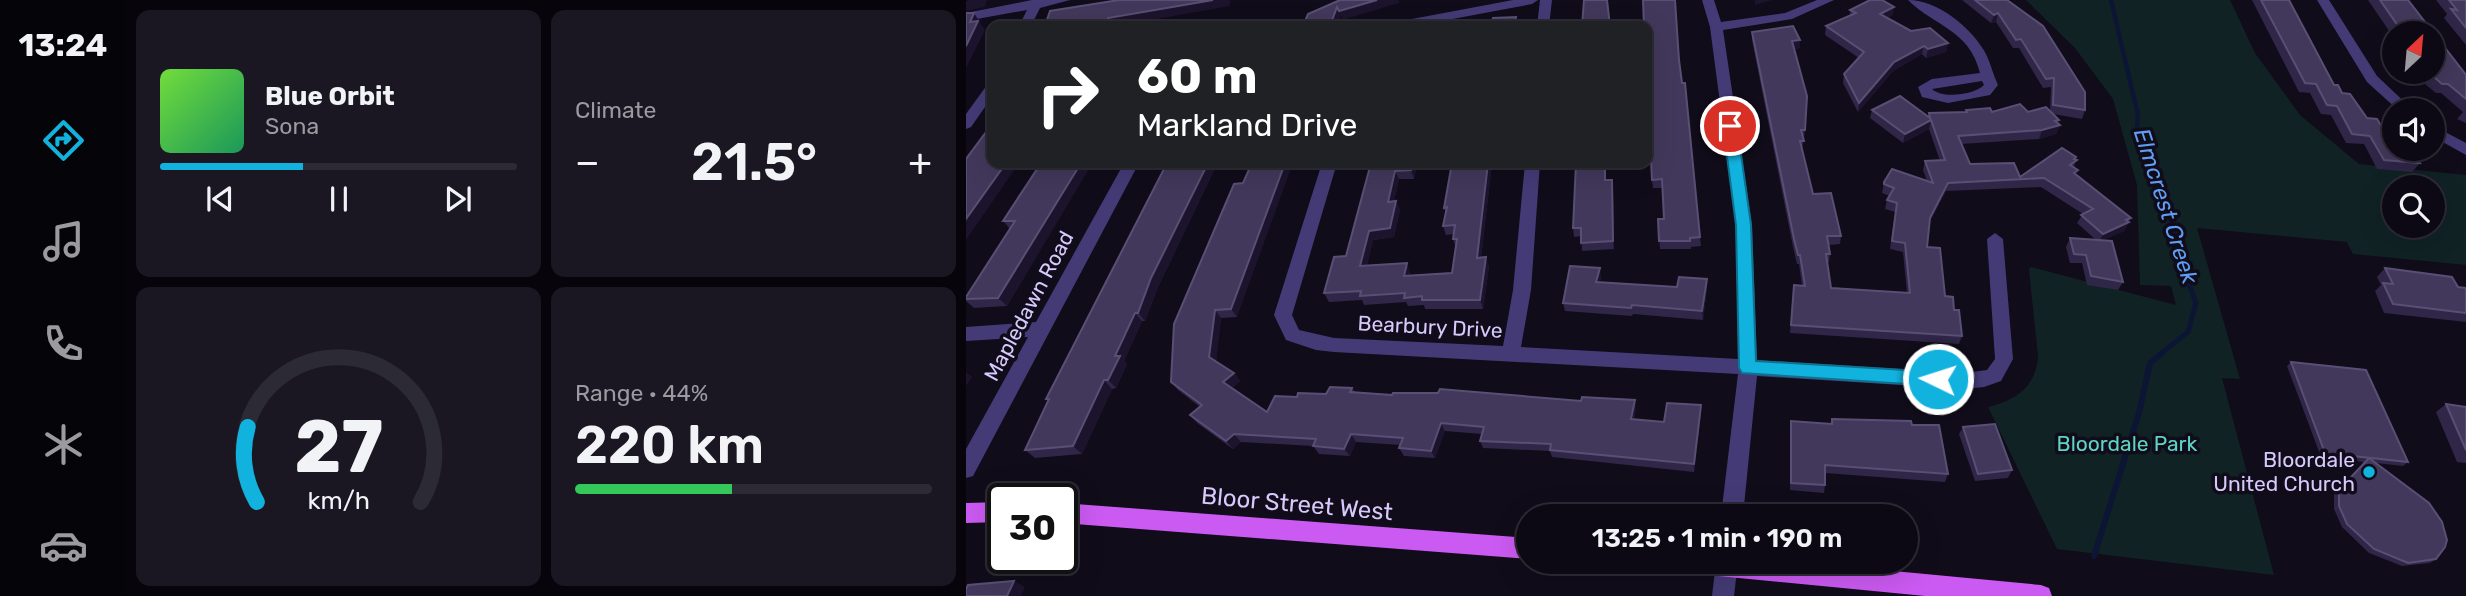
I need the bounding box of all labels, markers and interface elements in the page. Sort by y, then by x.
north arrow [2382,21,2445,84]
map controls [2382,21,2445,238]
text: 13:24 [19,26,107,64]
text: 60 m [1137,47,1258,105]
icon: right [1022,49,1113,140]
text: Blue Orbit [265,81,395,112]
text: Climate [575,96,656,124]
pin [1700,96,1760,156]
button: sound [2382,98,2445,161]
text: Markland Drive [1137,106,1357,144]
icon: arrive [1711,107,1749,145]
text: Sona [265,112,319,140]
icon: directions [39,116,88,165]
water label: Elmcrest Creek [2128,125,2205,288]
text: 21.5° [691,131,817,193]
text: − [575,139,600,185]
text: + [908,139,932,185]
button: search [2382,175,2445,238]
icon: previous [201,180,239,218]
icon: pause [320,180,358,218]
icon: next [439,180,477,218]
icon: music [39,217,88,266]
street label: Mapledawn Road [979,227,1079,385]
street label: Bearbury Drive [1357,310,1503,343]
icon: phone [39,319,88,368]
position arrow [1901,342,1975,416]
text: Range · 44% [575,379,708,407]
text: 27 [294,405,383,491]
text: 220 km [575,414,764,476]
icon: climate [39,420,88,469]
park label: Bloordale Park [2057,431,2198,456]
place label: Bloordale United Church [2213,447,2355,496]
marker: Bloordale United Church [2361,464,2377,480]
street label: Bloor Street West [1200,482,1394,526]
speed limit sign: 30 [987,483,1078,574]
text: km/h [307,486,370,515]
icon: car [39,521,88,570]
text: 13:25 · 1 min · 190 m [1592,523,1842,554]

